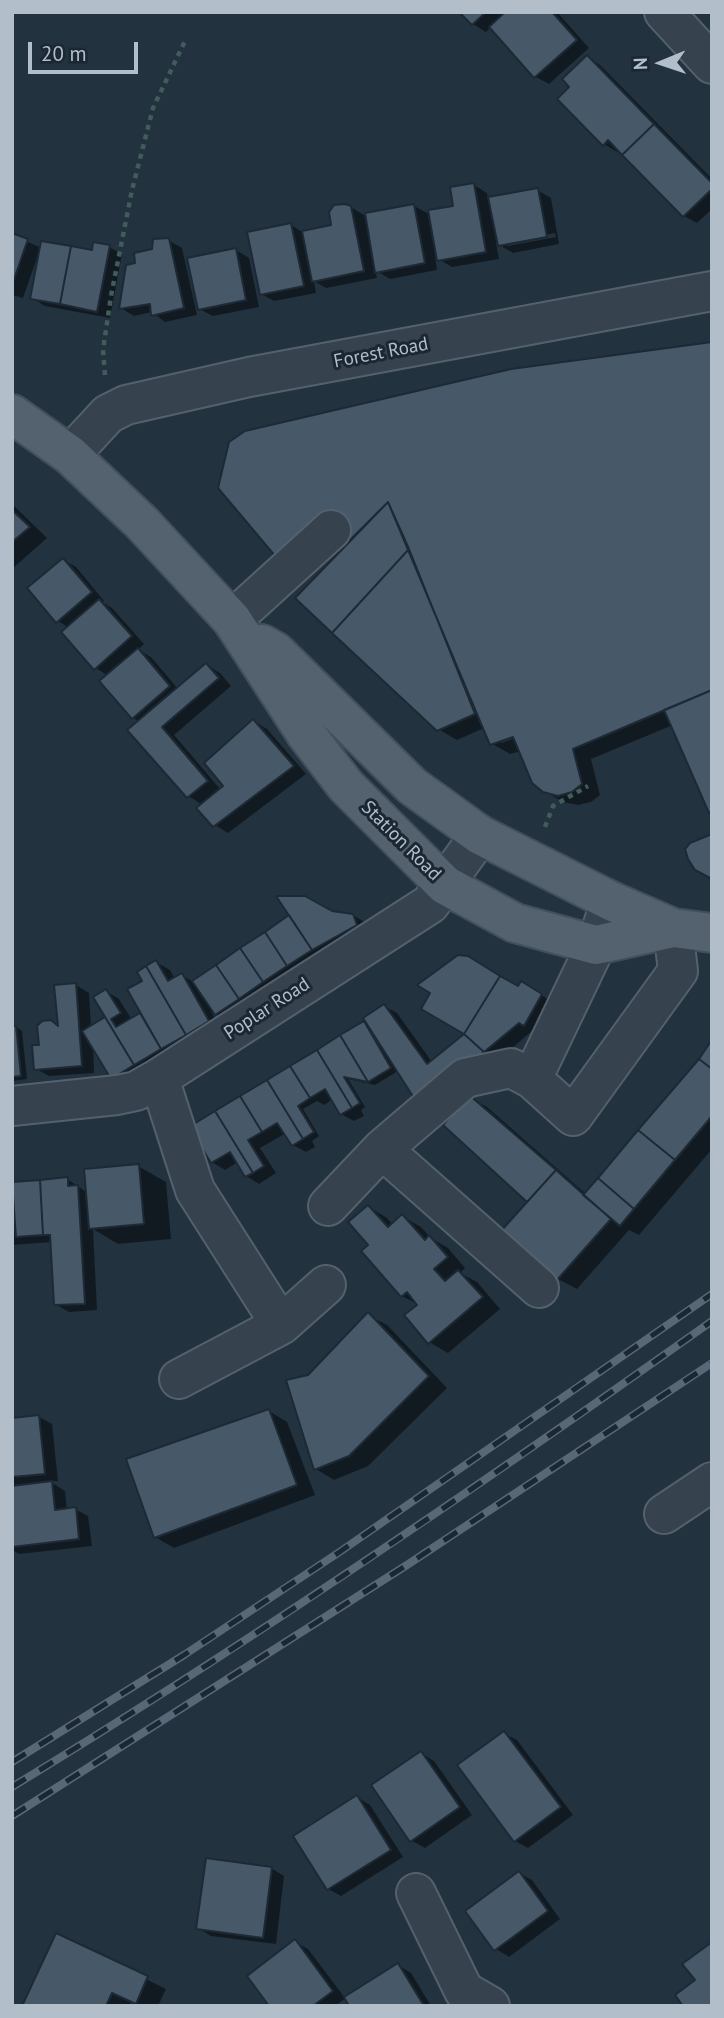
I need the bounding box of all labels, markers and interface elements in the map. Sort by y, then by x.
scale bar [32,28,142,72]
north arrow [626,28,696,98]
text: 20 m [41,40,87,67]
text: N [628,57,652,70]
street label: Forest Road [332,333,430,373]
street label: Station Road [356,796,446,886]
street label: Poplar Road [220,973,314,1045]

